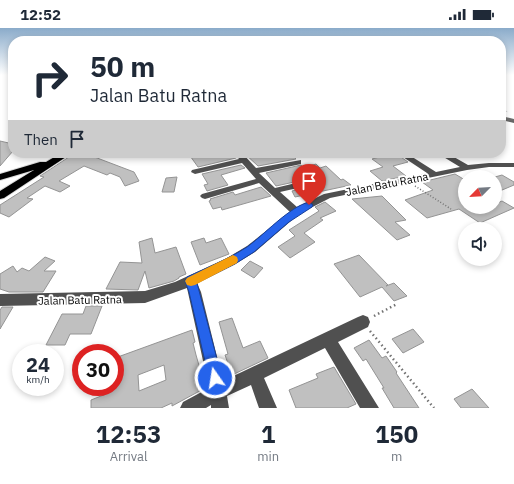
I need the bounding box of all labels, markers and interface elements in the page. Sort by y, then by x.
text: 12:52 [20,5,61,24]
text: 50 m [90,48,155,85]
icon: right [24,52,76,104]
text: Jalan Batu Ratna [90,84,227,107]
icon: arrive [66,128,88,150]
text: Then [24,130,58,149]
pin [292,164,326,205]
street label: Jalan Batu Ratna [345,169,430,199]
icon: arrive [298,170,320,192]
north arrow [458,170,502,214]
map controls [458,170,502,266]
button: sound [458,222,502,266]
street label: Jalan Batu Ratna [38,292,122,308]
speed limit sign: 30 [72,344,124,396]
text: 24 [26,351,50,378]
position arrow [194,357,236,399]
text: km/h [26,373,50,386]
text: 12:53 [96,418,161,450]
text: 1 [261,418,275,450]
text: 150 [375,418,418,450]
text: Arrival [110,448,148,465]
text: min [257,448,279,465]
text: m [391,448,402,465]

